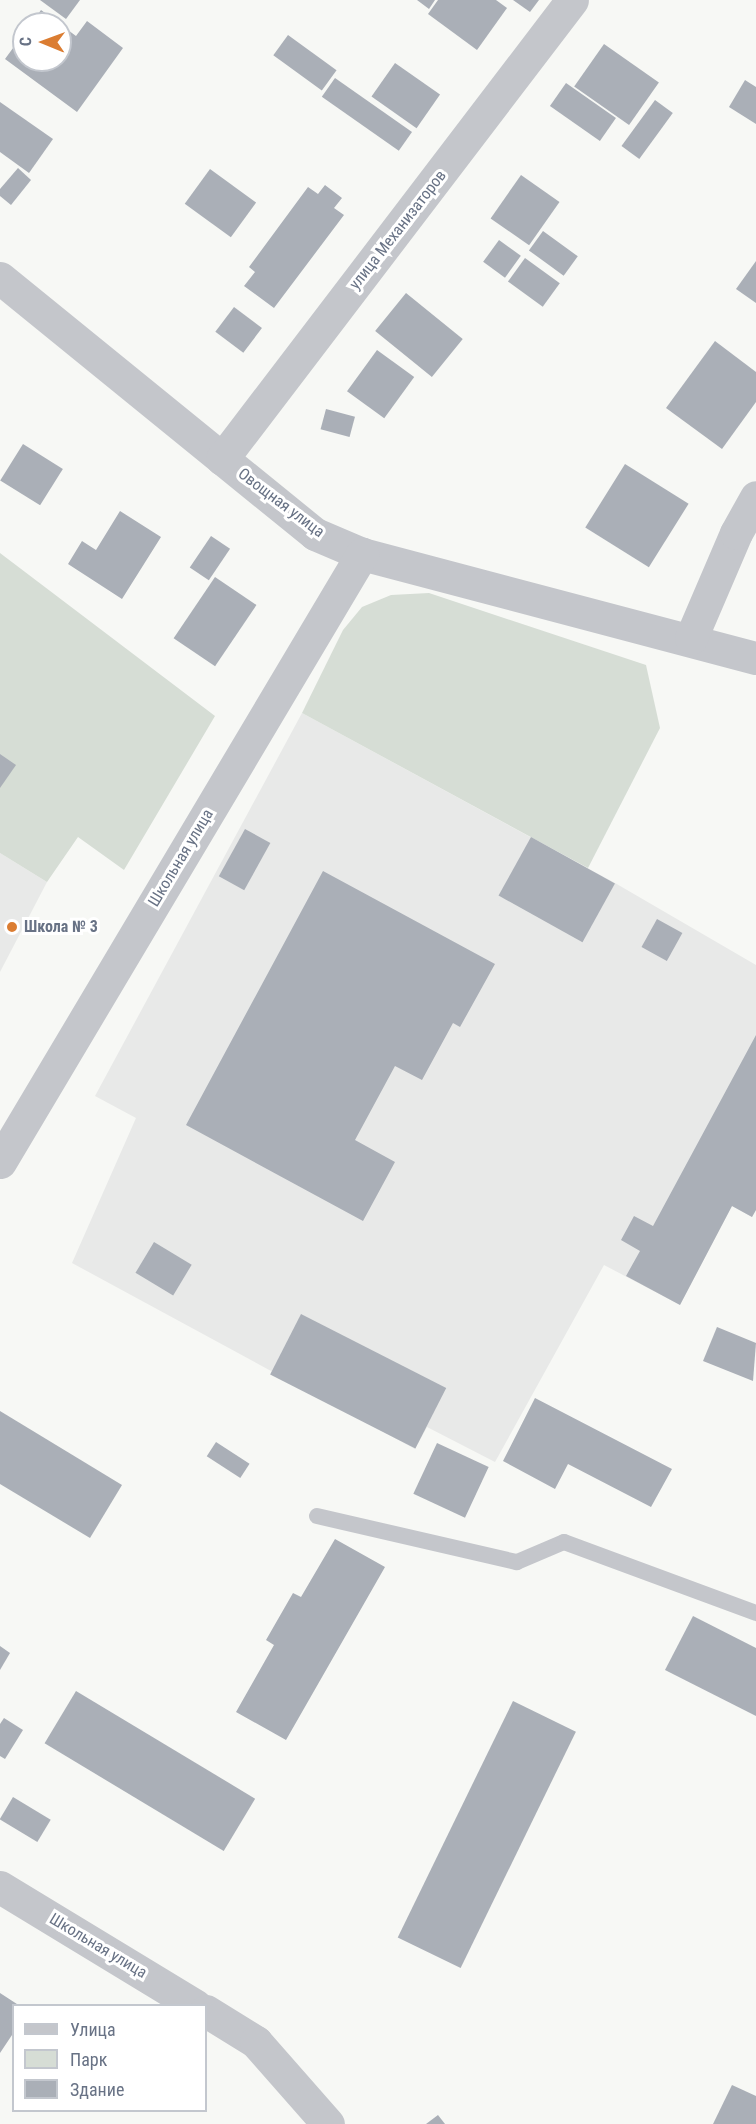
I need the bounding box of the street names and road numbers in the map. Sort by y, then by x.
street label: улица Механизаторов [345,167,451,293]
street label: Овощная улица [234,464,328,542]
street label: Школьная улица [144,806,218,910]
street label: Школьная улица [46,1909,150,1983]

